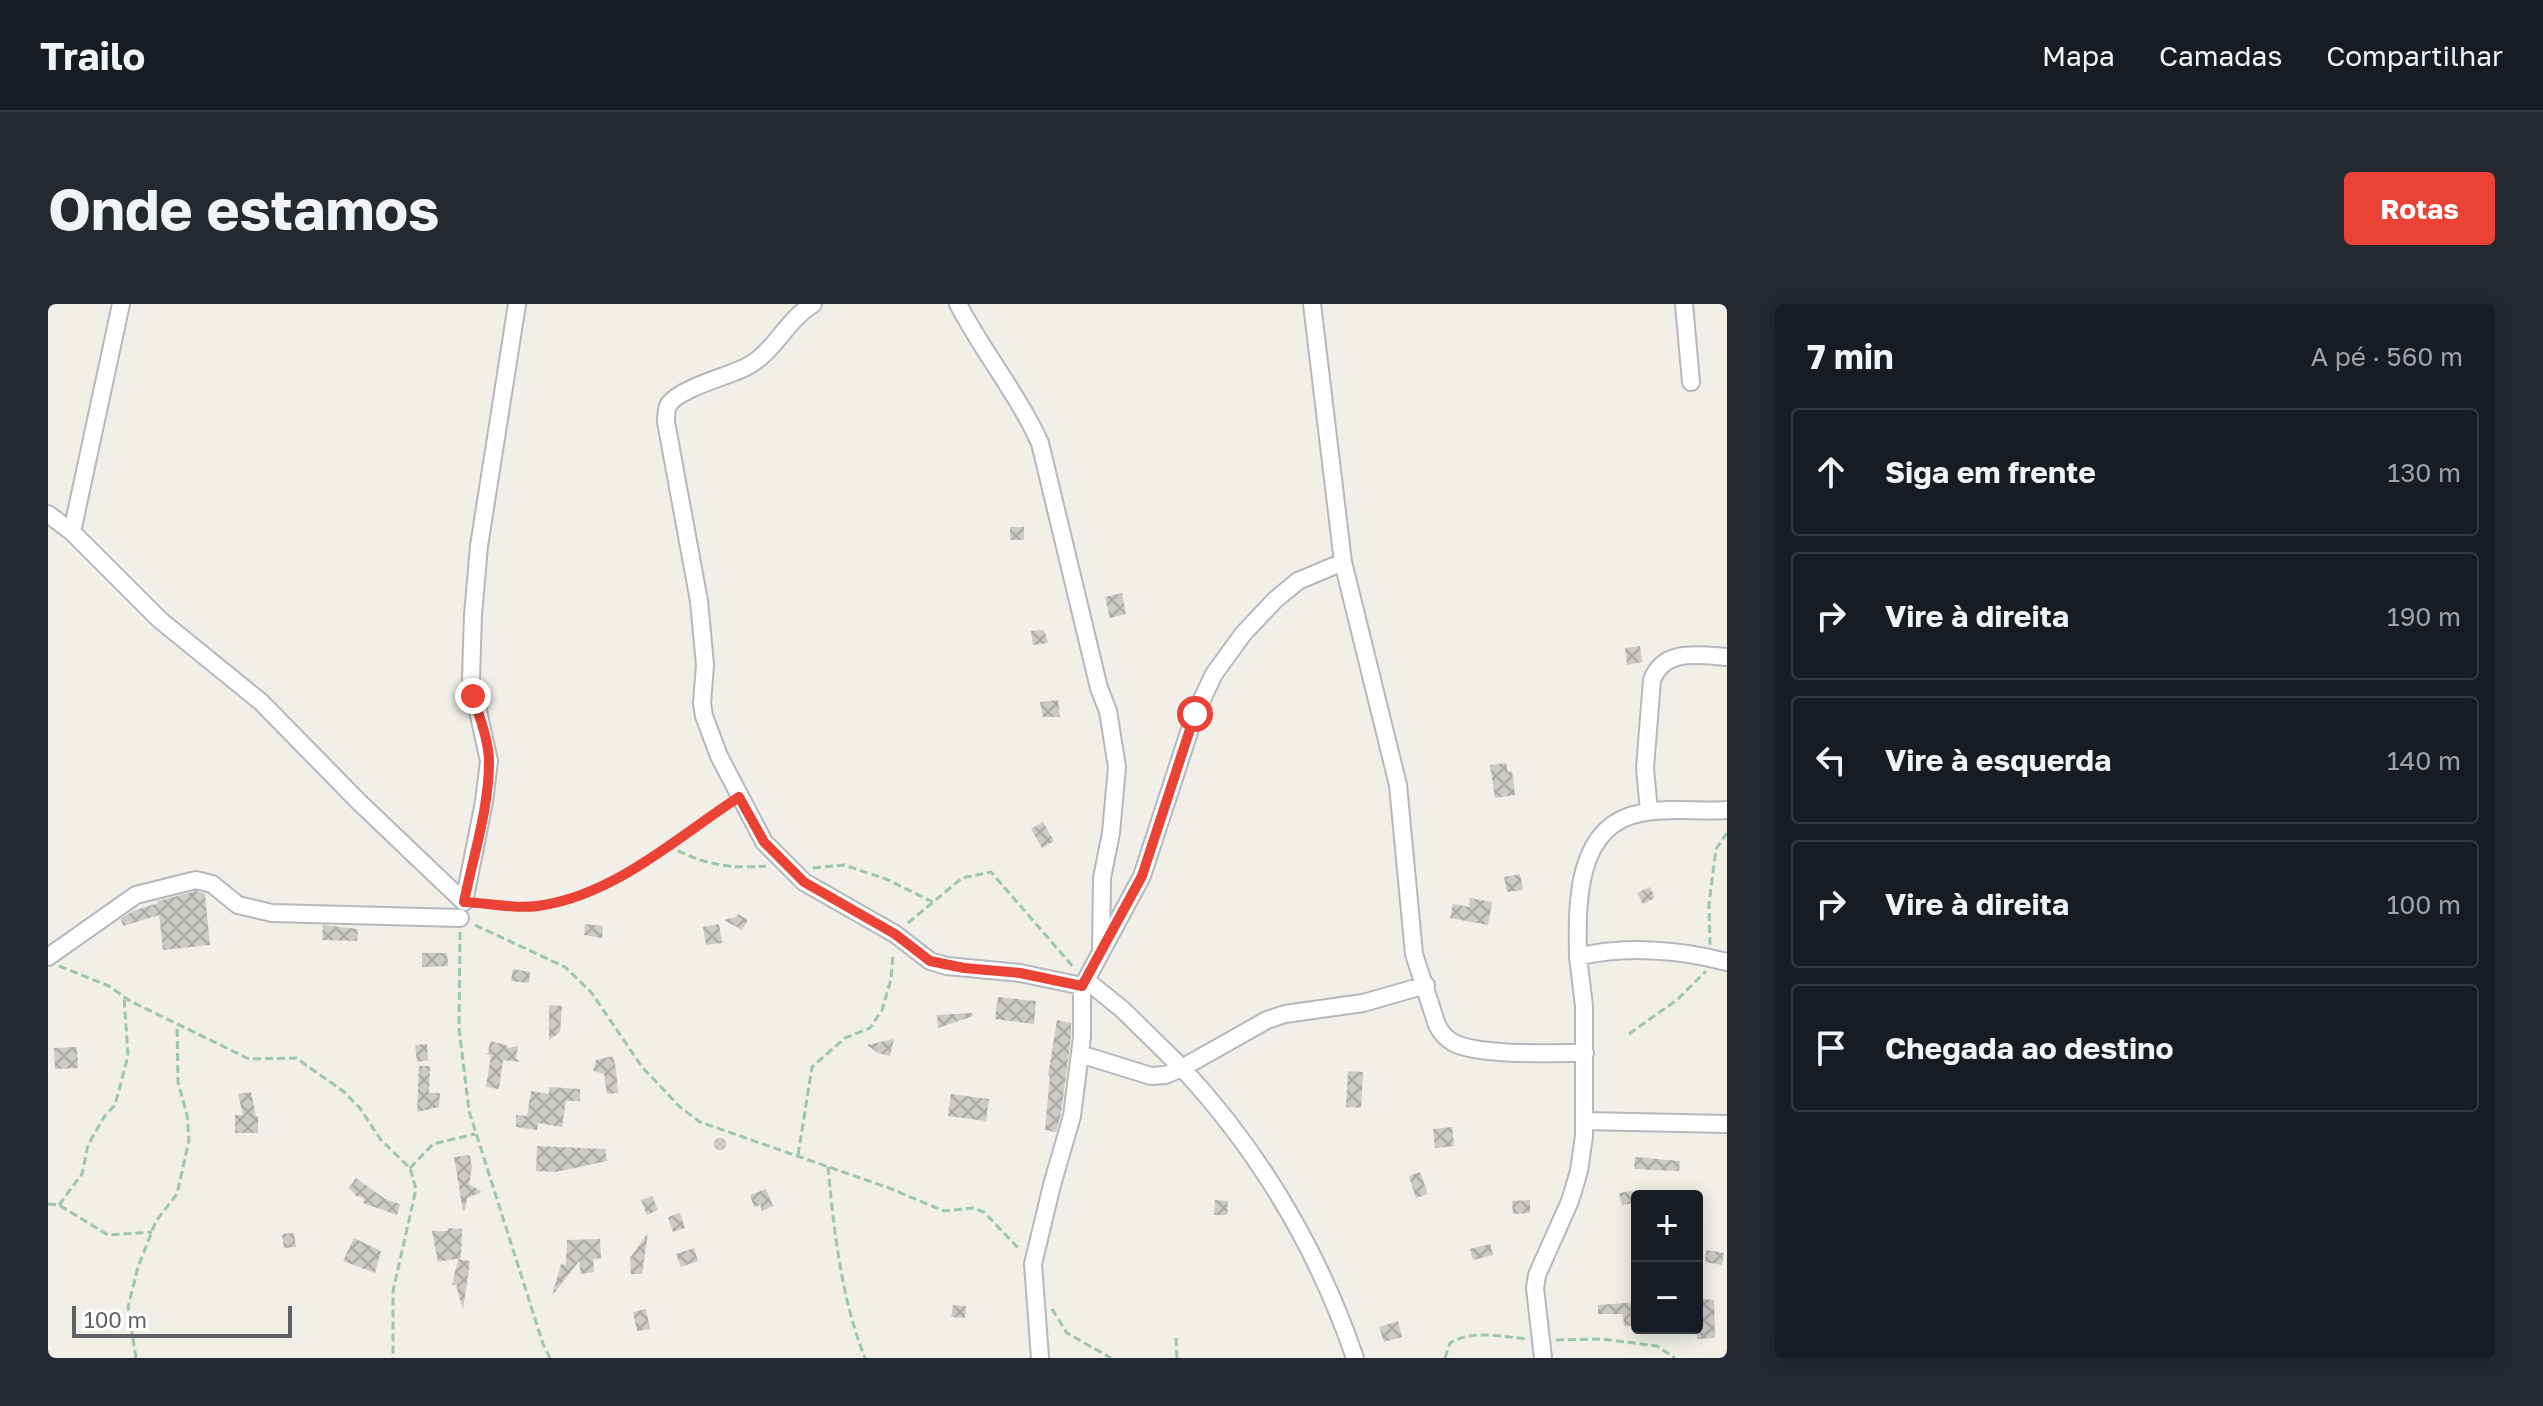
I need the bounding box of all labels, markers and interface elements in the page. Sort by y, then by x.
text: Trailo [40,33,145,78]
text: Mapa [2042,39,2115,72]
text: Camadas [2159,39,2282,72]
text: Compartilhar [2326,39,2503,72]
button: Rotas [2344,172,2495,245]
text: Onde estamos [48,175,439,242]
text: 7 min [1807,336,1894,376]
text: A pé · 560 m [2311,341,2463,372]
icon: ahead [1809,450,1853,494]
text: Siga em frente [1885,454,2096,490]
text: 130 m [2388,457,2461,488]
icon: right [1809,594,1853,638]
text: Vire à direita [1885,598,2069,634]
text: 190 m [2387,601,2461,632]
route end [455,678,491,714]
route start [1177,696,1213,732]
icon: left [1809,738,1853,782]
text: Vire à esquerda [1885,742,2111,778]
text: 140 m [2387,745,2461,776]
icon: right [1809,882,1853,926]
text: Vire à direita [1885,886,2069,922]
text: 100 m [2387,889,2461,920]
icon: arrive [1809,1026,1853,1070]
text: Chegada ao destino [1885,1030,2173,1066]
map controls [1631,1190,1703,1334]
button: + [1631,1190,1703,1262]
button: − [1631,1262,1703,1334]
scale bar [72,1302,292,1338]
text: 100 m [84,1306,147,1333]

